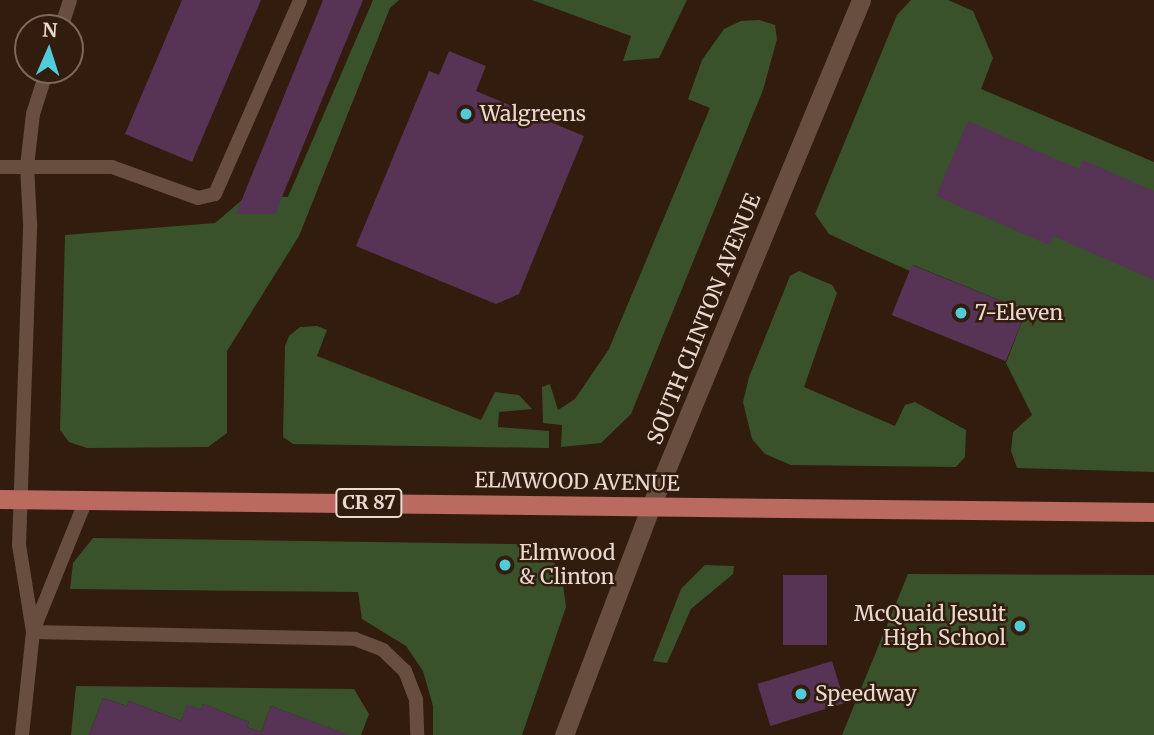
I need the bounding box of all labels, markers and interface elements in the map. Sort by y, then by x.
north arrow [14,14,84,84]
text: N [42,18,58,42]
place label: Walgreens [480,101,586,127]
marker: Walgreens [458,106,474,122]
street label: SOUTH CLINTON AVENUE [642,190,766,448]
place label: 7-Eleven [975,300,1063,326]
marker: 7-Eleven [953,305,969,321]
street label: ELMWOOD AVENUE [474,468,680,496]
road number: CR 87 [334,488,404,518]
place label: Elmwood & Clinton [519,540,615,590]
marker: Elmwood & Clinton [497,557,513,573]
place label: McQuaid Jesuit High School [854,601,1006,651]
marker: McQuaid Jesuit High School [1012,618,1028,634]
place label: Speedway [815,681,917,707]
marker: Speedway [793,686,809,702]

